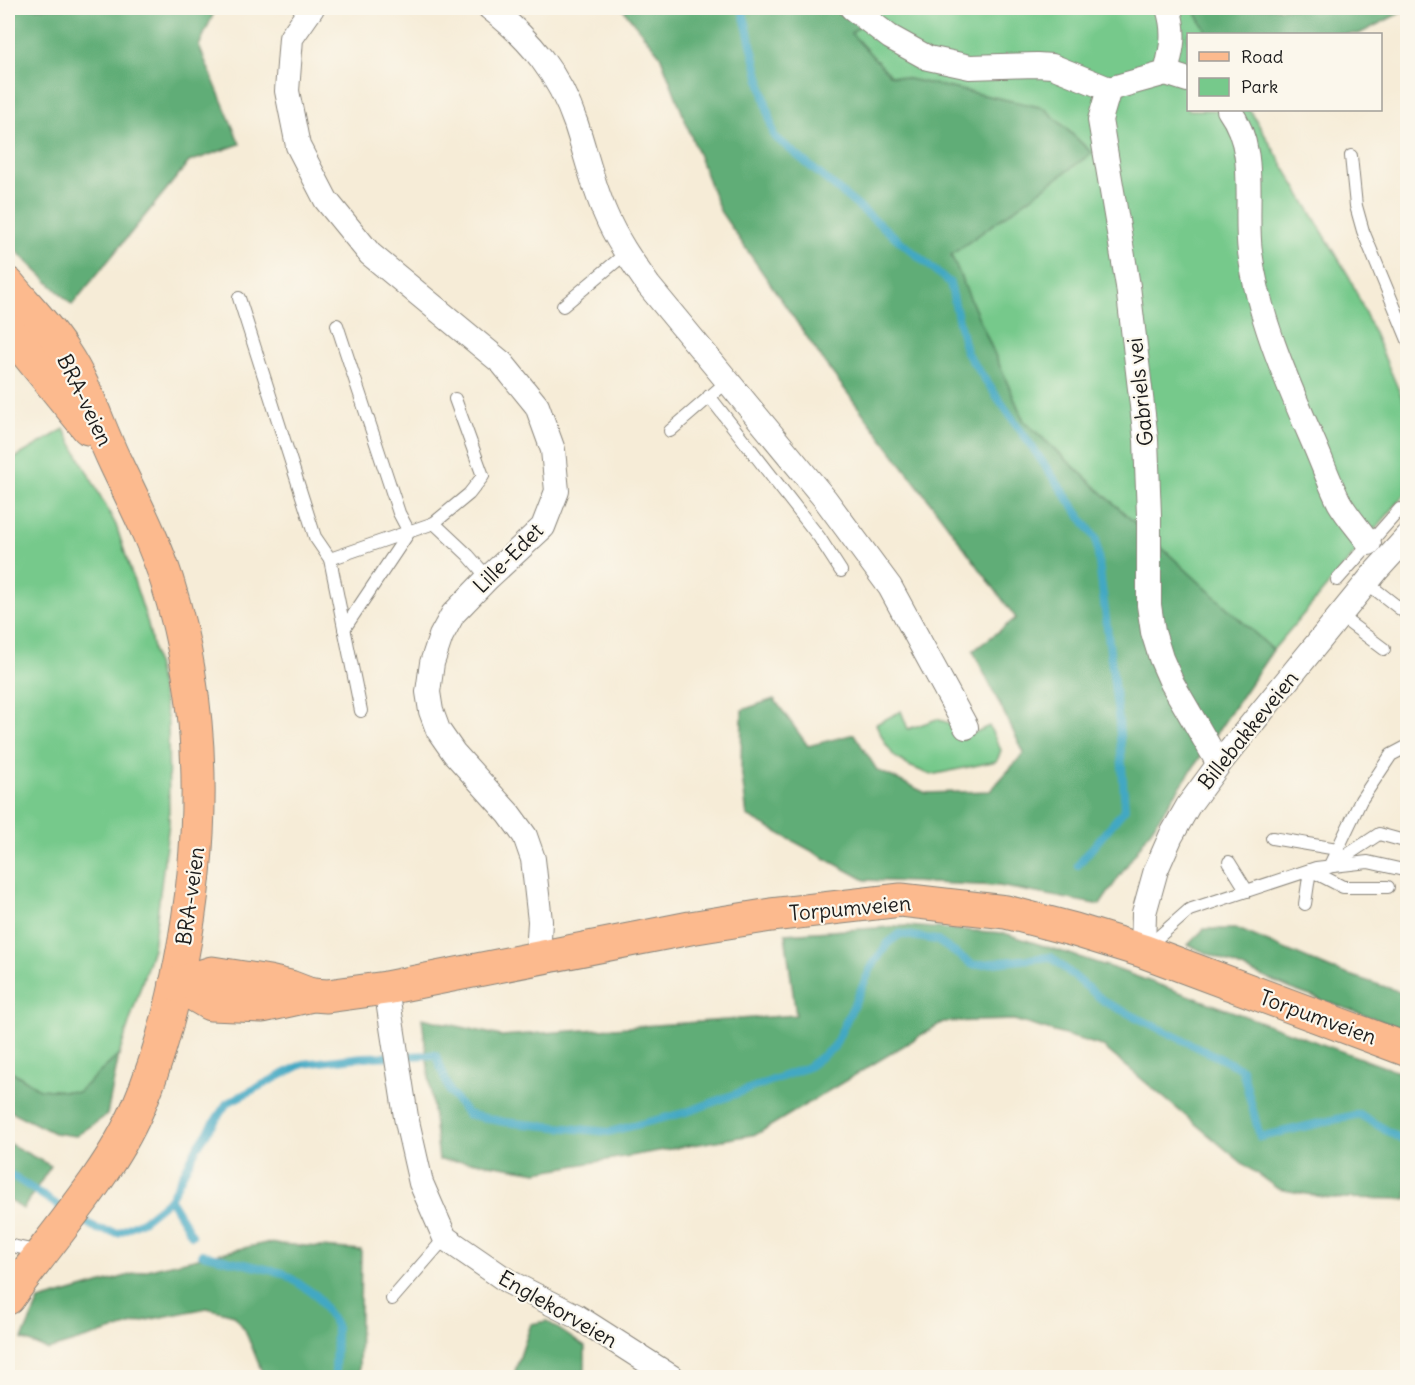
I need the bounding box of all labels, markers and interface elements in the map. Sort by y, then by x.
legend [1187,33,1382,111]
text: Road [1241,45,1284,68]
text: Park [1241,75,1278,98]
street label: Gabriels vei [1121,336,1159,448]
street label: BRA-veien [51,350,119,450]
street label: Lille-Edet [467,517,549,599]
street label: Billebakkeveien [1192,665,1304,795]
street label: BRA-veien [170,845,210,947]
street label: Torpumveien [788,889,912,927]
street label: Torpumveien [1256,983,1380,1051]
street label: Englekorveien [494,1264,622,1354]

